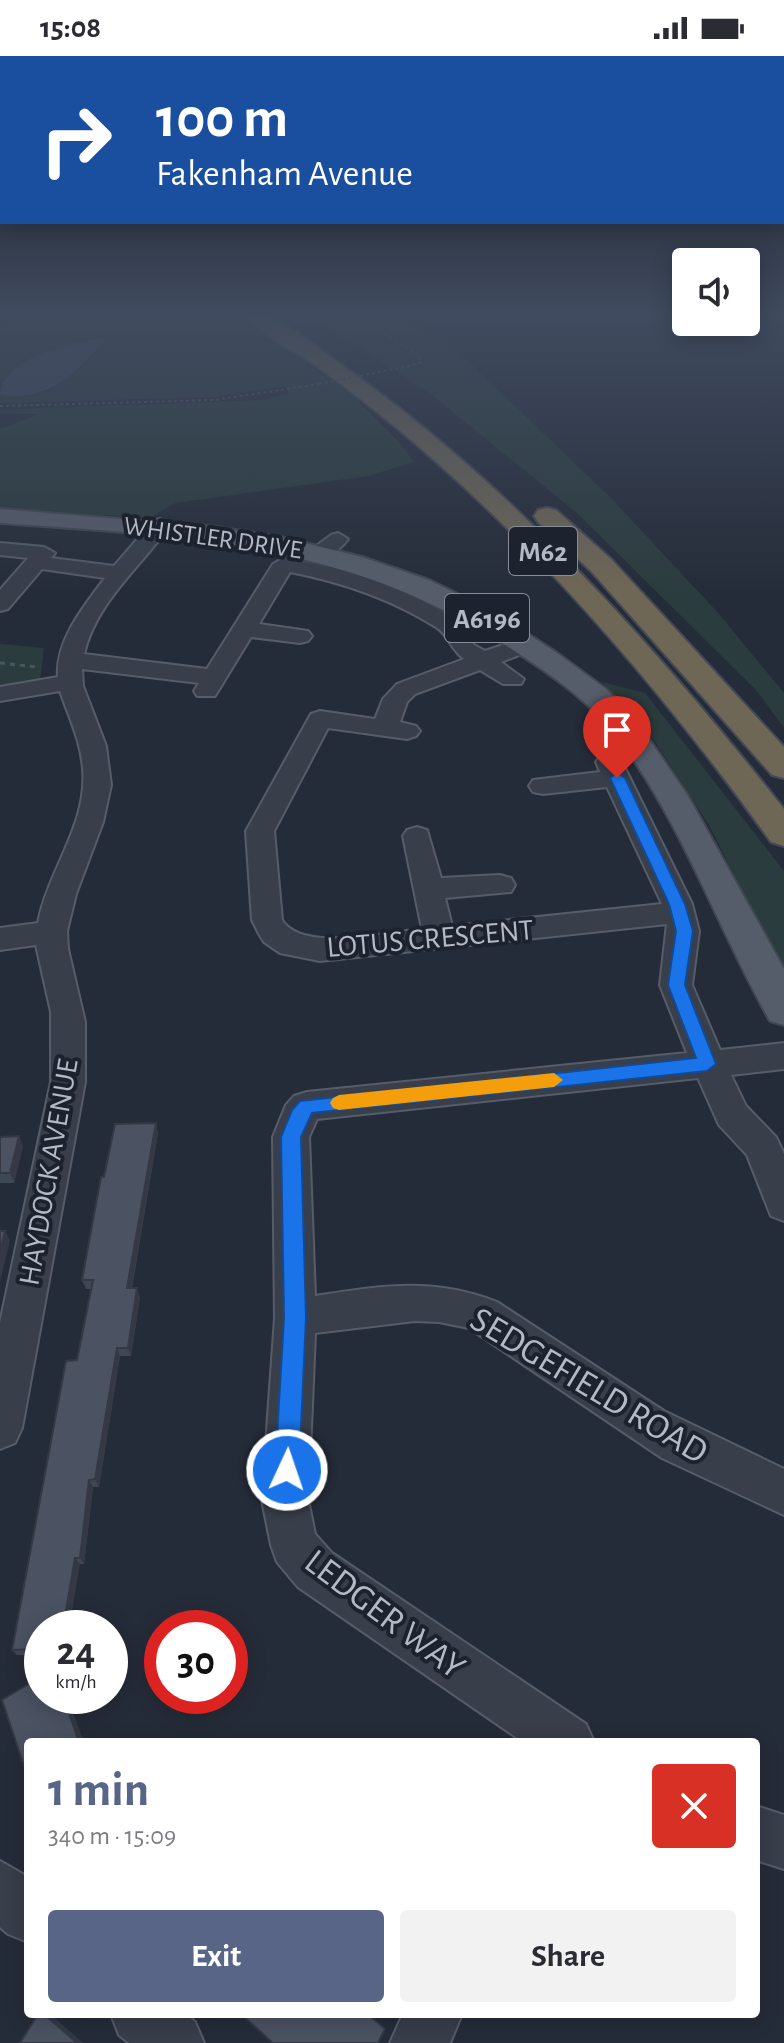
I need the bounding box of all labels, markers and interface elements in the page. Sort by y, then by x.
text: 15:08 [40,13,101,43]
icon: right [24,88,128,192]
text: 100 m [156,91,288,147]
text: Fakenham Avenue [156,156,413,192]
map controls [672,248,760,336]
button: sound [672,248,760,336]
street label: WHISTLER DRIVE [122,513,304,563]
road number: M62 [509,527,577,575]
road number: A6196 [445,594,529,642]
pin [583,696,651,778]
icon: arrive [595,708,639,752]
street label: LOTUS CRESCENT [325,915,535,963]
street label: HAYDOCK AVENUE [14,1057,84,1288]
street label: SEDGEFIELD ROAD [464,1301,714,1471]
position arrow [245,1428,329,1512]
street label: LEDGER WAY [298,1543,471,1686]
speed limit sign: 30 [144,1610,248,1714]
text: 24 [57,1632,95,1672]
text: km/h [55,1672,97,1692]
button: close [652,1764,736,1848]
text: 1 min [48,1767,149,1815]
text: 340 m · 15:09 [48,1823,176,1849]
button: Exit [48,1910,384,2002]
button: Share [400,1910,736,2002]

